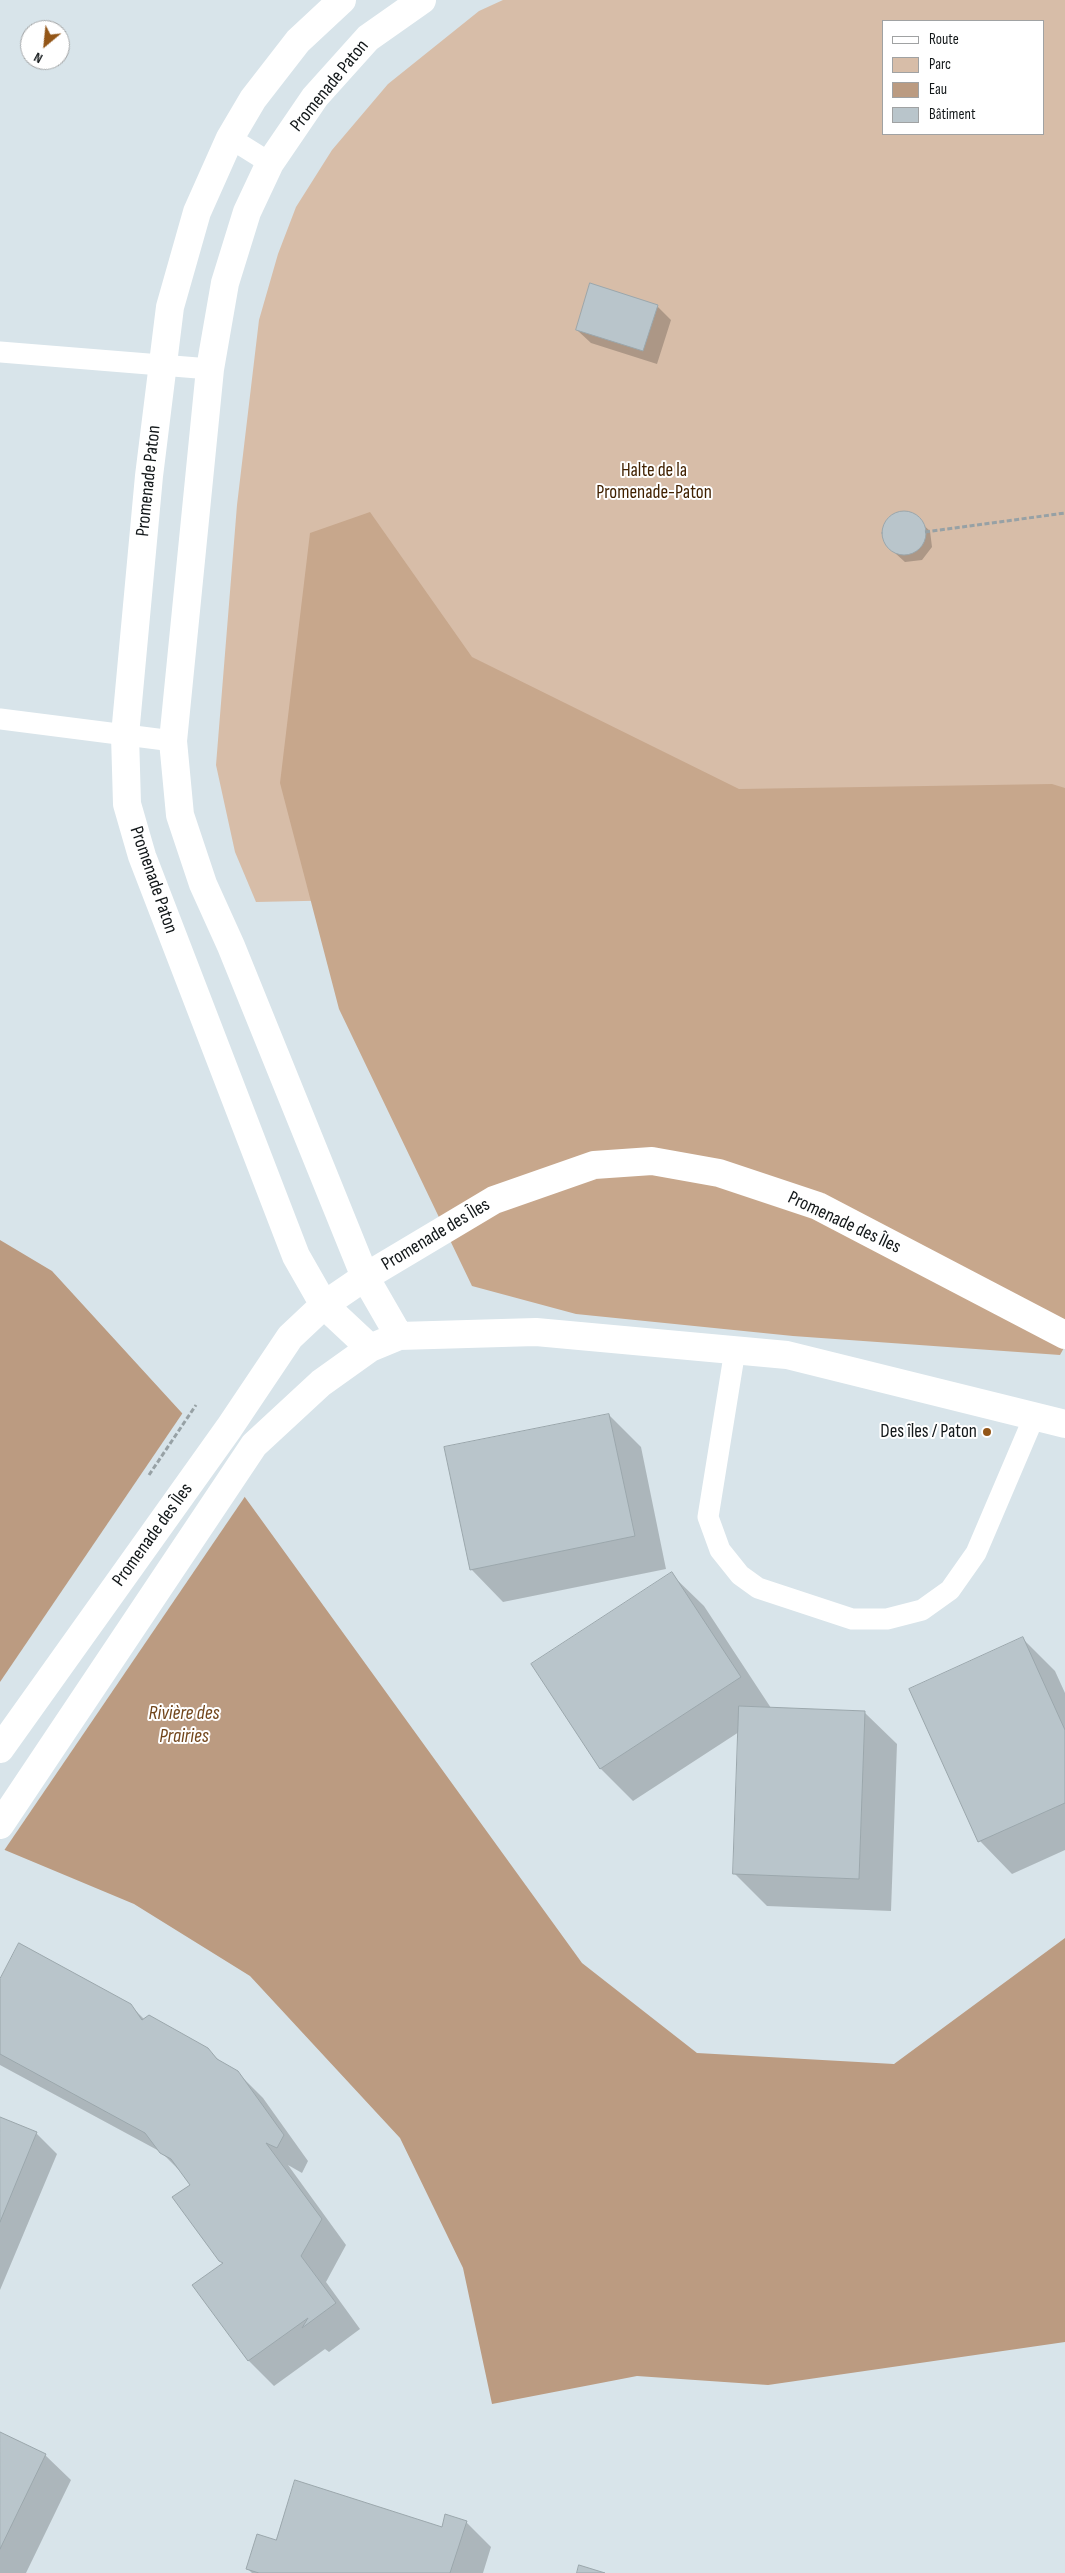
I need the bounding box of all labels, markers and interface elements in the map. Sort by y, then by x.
north arrow [20,20,70,70]
legend [882,20,1045,135]
text: Route [929,30,959,49]
street label: Promenade Paton [286,35,374,137]
text: N [31,49,45,67]
text: Parc [929,55,951,74]
text: Eau [929,80,947,99]
text: Bâtiment [929,105,976,124]
street label: Promenade Paton [132,424,166,538]
park label: Halte de la Promenade-Paton [596,460,712,504]
street label: Promenade Paton [124,823,182,937]
street label: Promenade des Îles [784,1187,904,1259]
street label: Promenade des Îles [378,1194,494,1276]
place label: Des îles / Paton [880,1421,977,1443]
marker: Des îles / Paton [981,1426,993,1438]
street label: Promenade des Îles [108,1479,198,1591]
water label: Rivière des Prairies [149,1702,219,1749]

